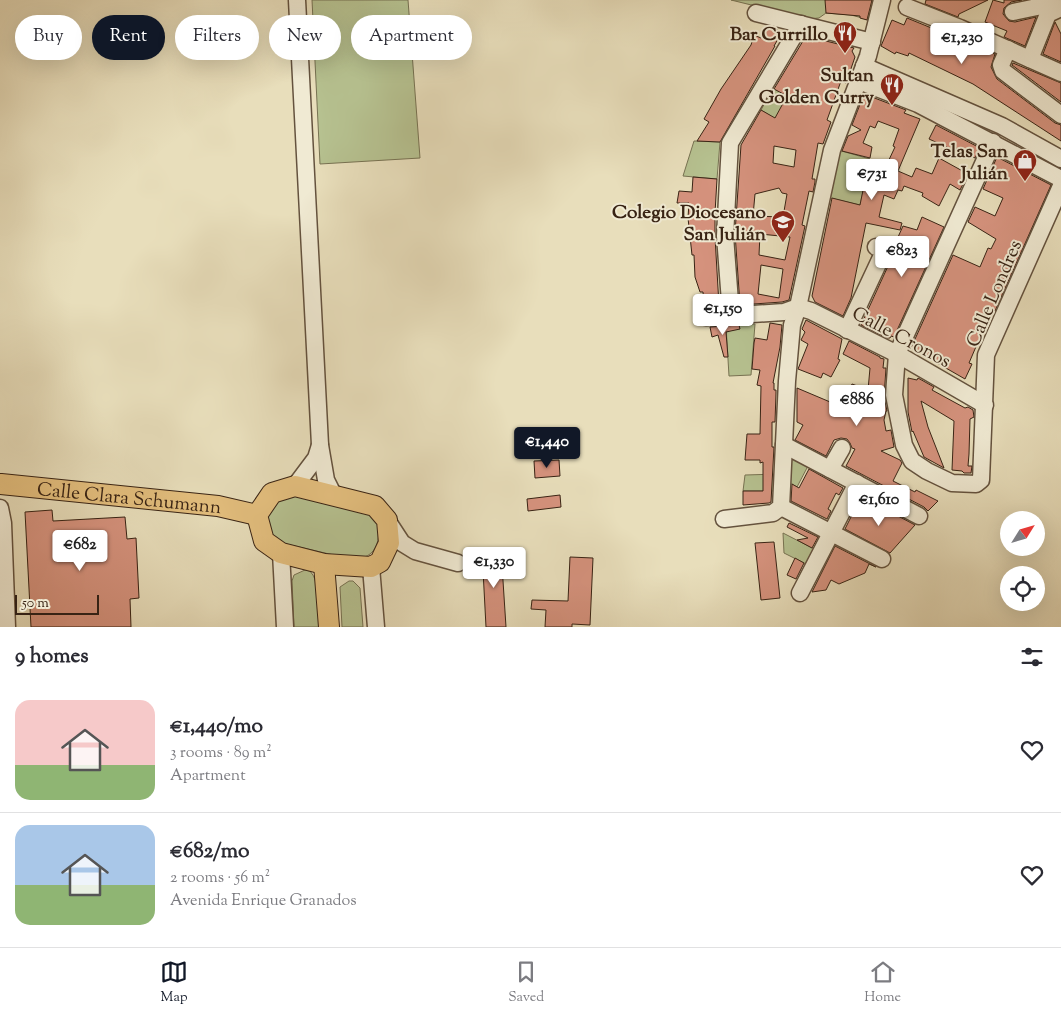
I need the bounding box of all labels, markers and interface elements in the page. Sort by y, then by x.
chip: Buy [15,15,82,60]
chip: Rent [92,15,165,60]
chip: Filters [175,15,259,60]
chip: New [269,15,341,60]
chip: Apartment [351,15,472,60]
restaurant icon: Bar Currillo [832,20,858,54]
place label: Bar Currillo [730,22,829,49]
pin: €1,230 [921,22,1003,65]
text: €1,230 [941,27,983,50]
place label: Sultan Golden Curry [759,63,875,112]
restaurant icon: Sultan Golden Curry [879,72,905,106]
place label: Telas San Julián [931,139,1009,188]
shop icon: Telas San Julián [1012,148,1038,182]
pin: €731 [842,158,902,201]
text: €731 [857,163,887,186]
place label: Colegio Diocesano San Julián [612,200,767,249]
school or university icon: Colegio Diocesano San Julián [770,209,796,243]
pin: €823 [872,236,932,278]
street label: Calle Londres [961,236,1030,352]
text: €823 [886,240,918,263]
pin: €1,150 [682,294,764,336]
text: €1,150 [704,298,742,321]
street label: Calle Cronos [847,301,955,376]
pin: €886 [827,384,887,427]
text: €886 [840,389,874,412]
pin: €1,440 [506,426,588,469]
text: €1,440 [525,431,569,454]
street label: Calle Clara Schumann [36,477,222,522]
pin: €1,610 [838,484,920,527]
text: €1,610 [859,489,899,512]
north arrow [1000,511,1045,556]
map controls [1000,511,1045,611]
pin: €682 [50,530,110,572]
text: €682 [63,534,97,557]
pin: €1,330 [453,546,535,589]
text: €1,330 [474,551,514,574]
button: locate [1000,566,1045,611]
scale bar [15,592,99,615]
text: 50 m [22,594,49,614]
text: 9 homes [15,642,88,672]
icon: filters [1018,643,1046,671]
text: €1,440/mo [170,712,263,742]
icon: home [55,720,115,780]
icon: heart [1018,736,1046,764]
text: 3 rooms · 89 m² [170,742,272,765]
text: Apartment [170,765,246,788]
text: €682/mo [170,837,249,867]
icon: home [55,845,115,905]
icon: heart [1018,861,1046,889]
text: 2 rooms · 56 m² [170,867,270,890]
text: Avenida Enrique Granados [170,890,357,913]
tab: Map [160,958,188,1008]
tab: Saved [508,958,544,1008]
tab: Home [864,958,901,1008]

